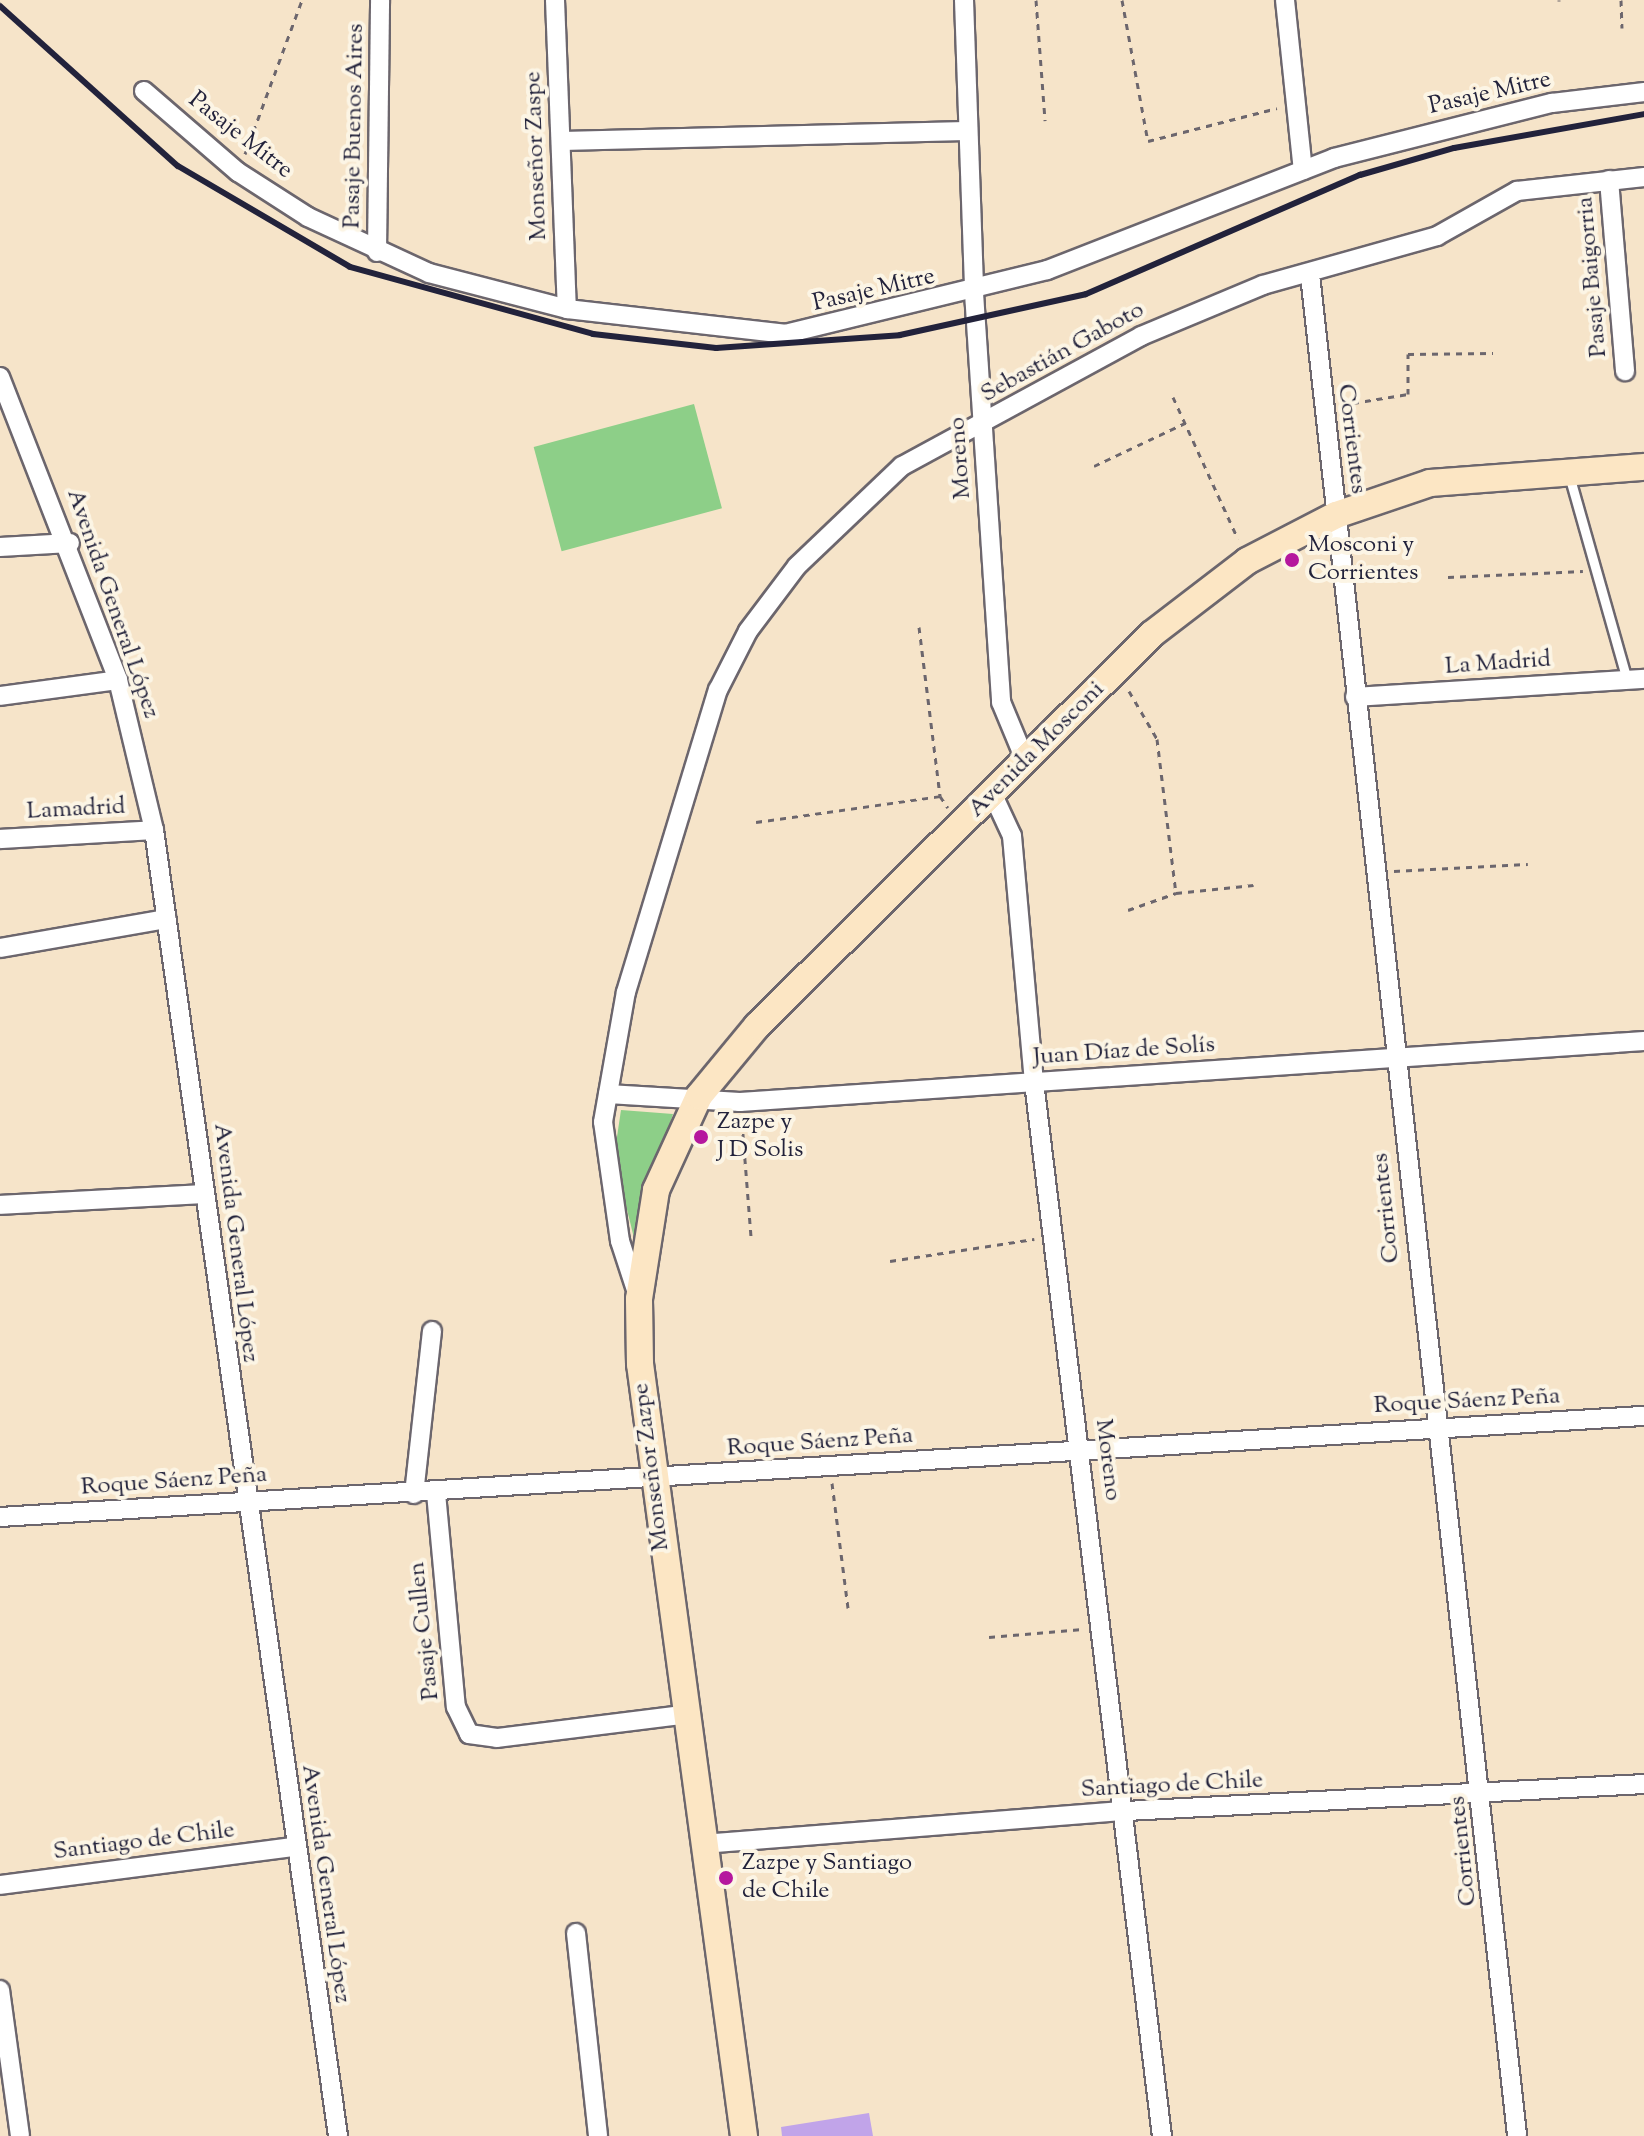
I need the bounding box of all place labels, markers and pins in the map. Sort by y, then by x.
place label: Mosconi y Corrientes [1308,532,1418,588]
marker: Mosconi y Corrientes [1283,551,1301,569]
place label: Zazpe y J D Solis [717,1109,803,1165]
marker: Zazpe y J D Solis [692,1128,710,1146]
place label: Zazpe y Santiago de Chile [742,1850,912,1906]
marker: Zazpe y Santiago de Chile [717,1869,735,1887]

